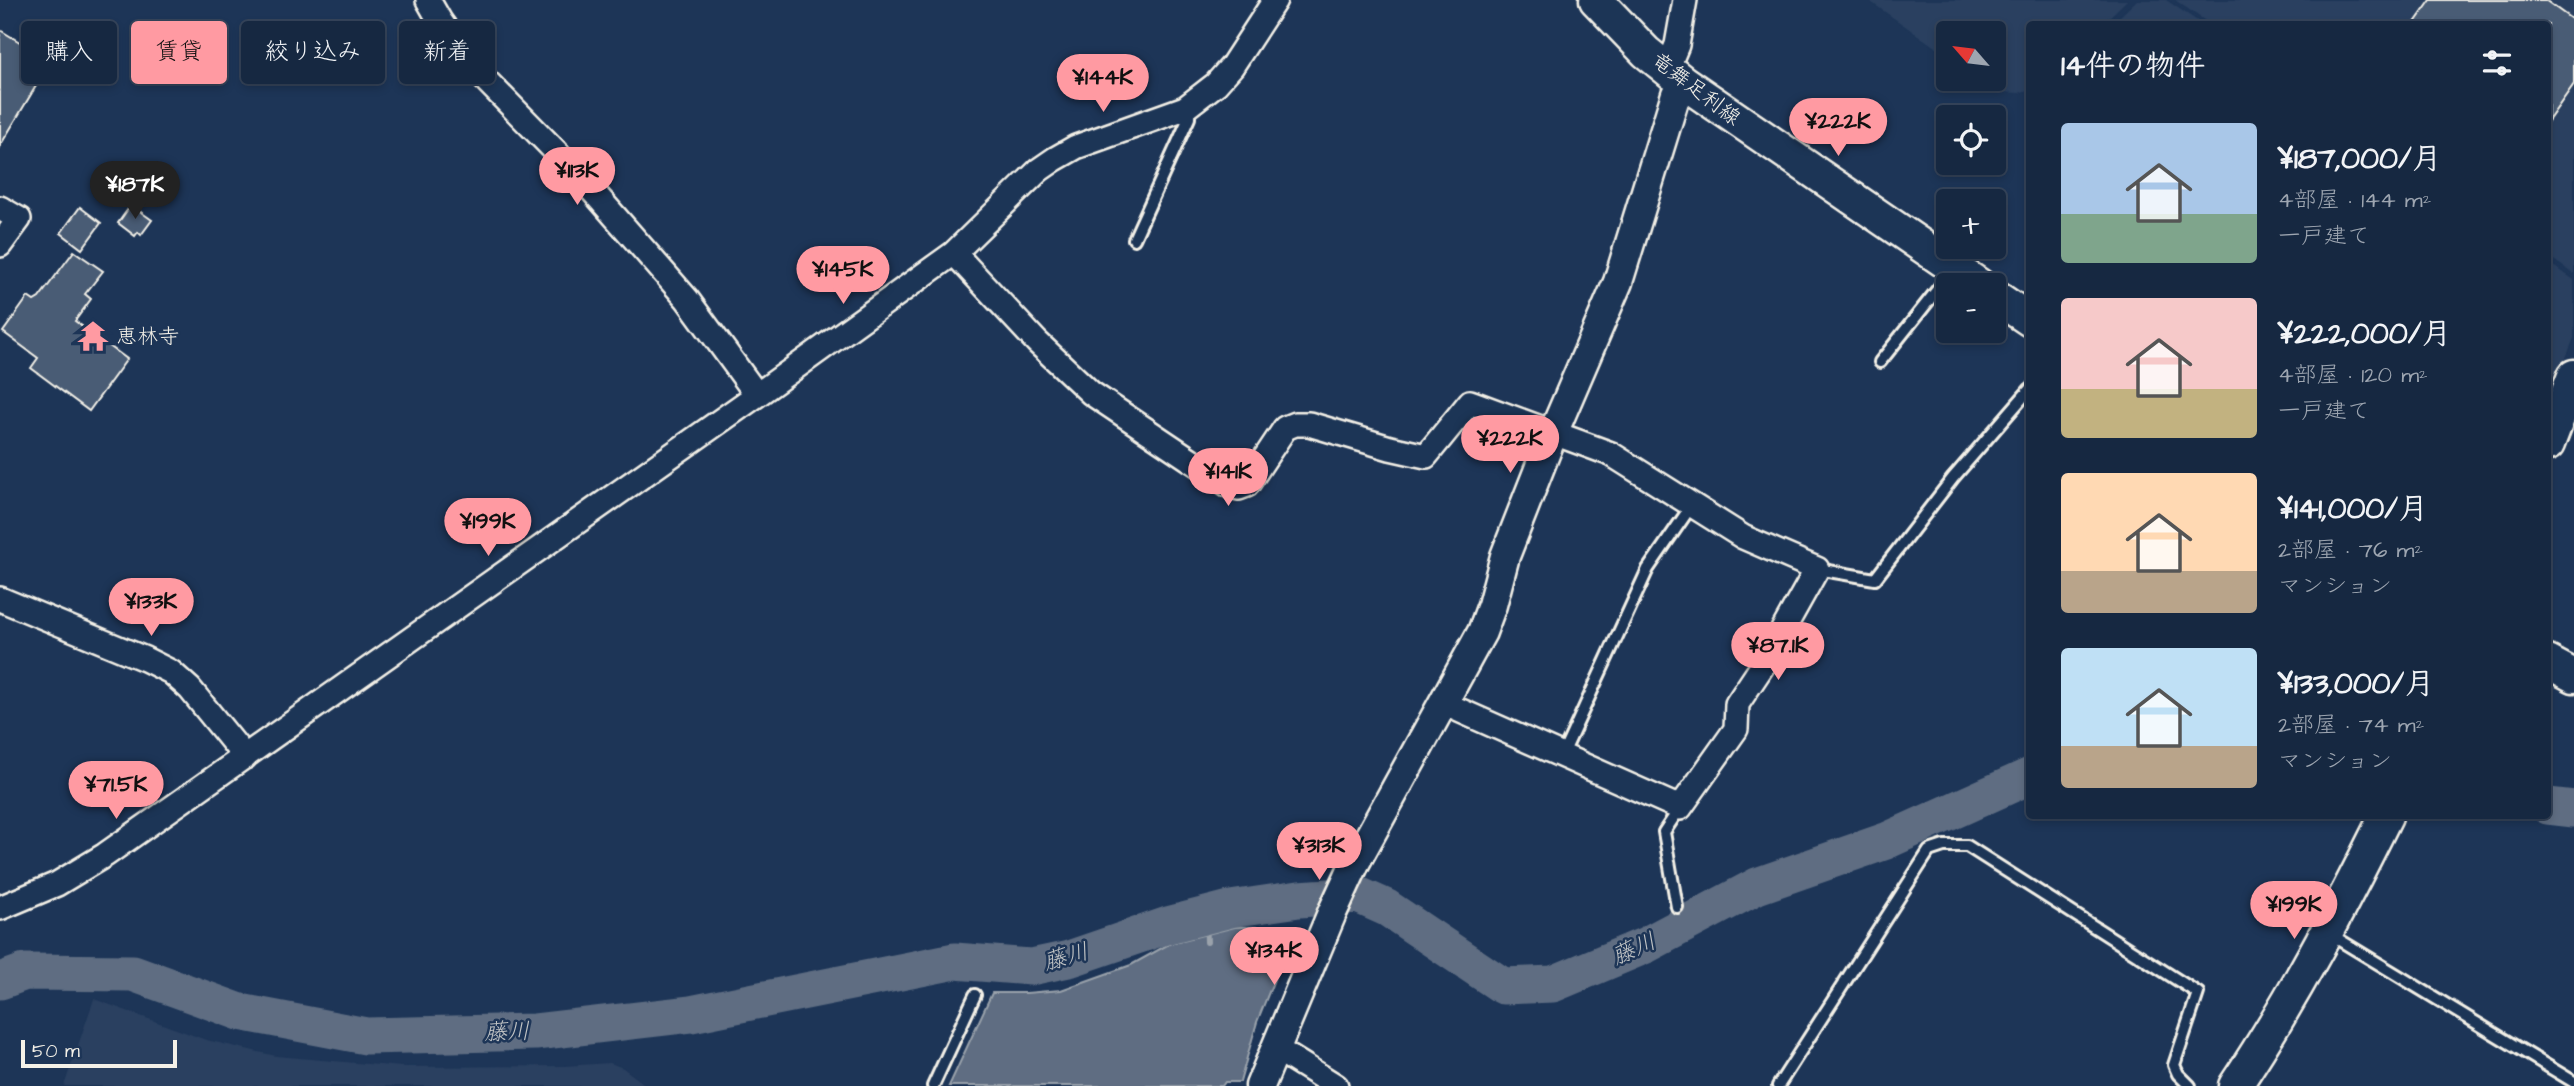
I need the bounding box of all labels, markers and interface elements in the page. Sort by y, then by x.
chip: 購入 [21,21,117,84]
chip: 賃貸 [131,21,227,84]
chip: 絞り込み [241,21,385,84]
chip: 新着 [399,21,495,84]
north arrow [1936,21,2006,91]
map controls [1936,21,2006,343]
icon: filters [2478,44,2516,82]
text: 14件の物件 [2061,45,2205,87]
street label: 竜舞足利線 [1645,46,1747,132]
pin: ¥144K [1054,54,1152,114]
text: ¥144K [1073,61,1133,93]
pin: ¥222K [1789,99,1887,158]
text: ¥222K [1805,105,1871,137]
button: locate [1936,105,2006,175]
text: ¥187,000/月 [2278,138,2442,180]
pin: ¥113K [528,148,626,207]
icon: home [2117,151,2201,235]
text: ¥113K [555,154,599,186]
pin: ¥187K [86,162,184,221]
text: ¥187K [106,168,164,200]
text: 4部屋 · 144 m² [2278,184,2431,216]
button: + [1936,189,2006,259]
text: 一戸建て [2278,220,2370,252]
pin: ¥145K [794,246,892,306]
text: ¥145K [812,253,874,285]
button: − [1936,273,2006,343]
text: ¥222,000/月 [2278,313,2451,355]
temple icon: 恵林寺 [76,319,110,353]
place label: 恵林寺 [116,322,179,351]
icon: home [2117,326,2201,410]
text: 4部屋 · 120 m² [2278,359,2428,391]
text: 一戸建て [2278,395,2370,427]
pin: ¥222K [1461,416,1559,475]
text: ¥222K [1477,422,1543,454]
pin: ¥141K [1179,448,1277,508]
text: ¥141K [1204,455,1252,487]
text: ¥141,000/月 [2278,488,2428,530]
pin: ¥199K [439,498,537,558]
icon: home [2117,501,2201,585]
text: ¥199K [460,505,516,537]
text: 2部屋 · 76 m² [2278,534,2423,566]
text: マンション [2278,570,2392,602]
pin: ¥133K [102,578,200,638]
text: ¥133K [125,585,177,617]
pin: ¥87.1K [1721,622,1835,682]
text: ¥87.1K [1747,629,1809,661]
text: ¥133,000/月 [2278,663,2434,705]
icon: home [2117,676,2201,760]
text: 2部屋 · 74 m² [2278,709,2424,741]
text: マンション [2278,745,2392,777]
pin: ¥71.5K [59,762,173,821]
text: ¥71.5K [85,768,147,800]
pin: ¥313K [1270,822,1368,882]
text: ¥313K [1293,829,1345,861]
pin: ¥199K [2245,881,2343,941]
text: ¥199K [2266,888,2322,920]
water label: 藤川 [1606,925,1662,973]
pin: ¥134K [1225,928,1323,987]
text: ¥134K [1246,934,1302,966]
water label: 藤川 [1039,935,1093,979]
water label: 藤川 [483,1015,531,1049]
scale bar [21,1037,177,1069]
text: 50 m [32,1038,80,1065]

